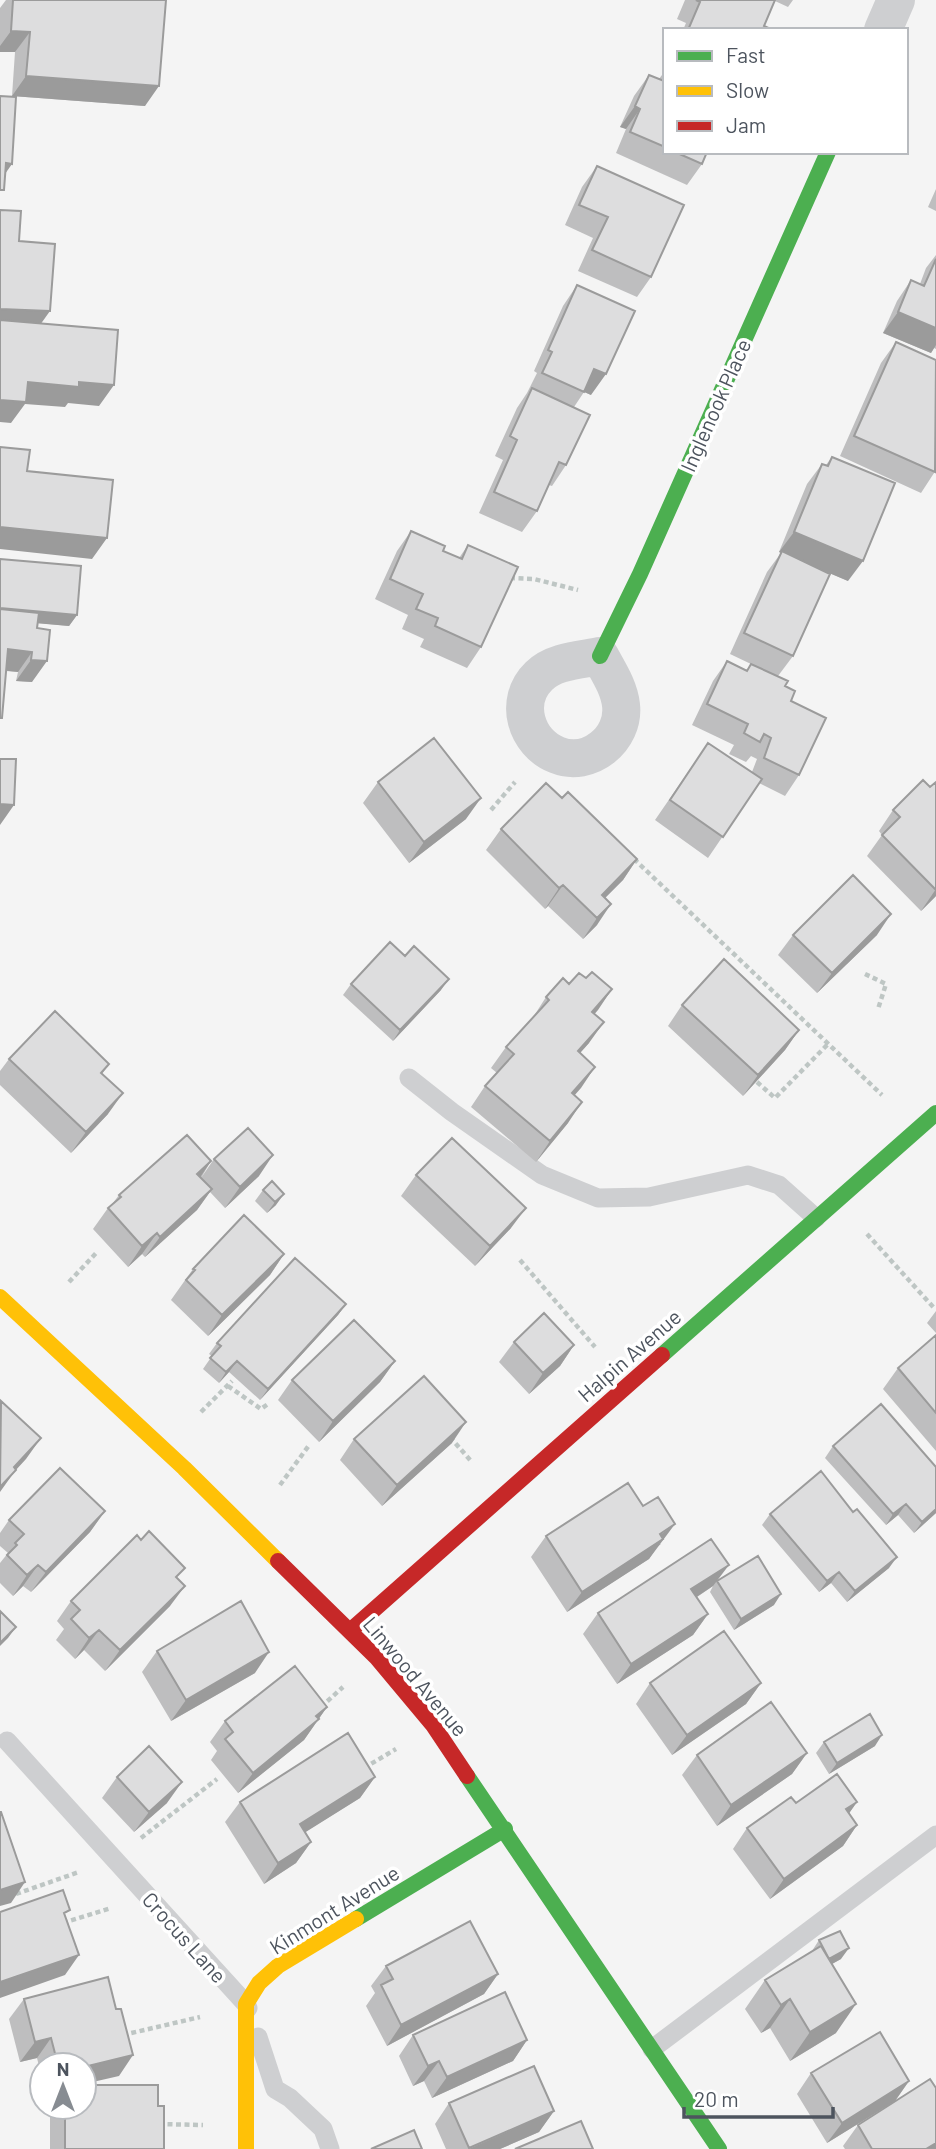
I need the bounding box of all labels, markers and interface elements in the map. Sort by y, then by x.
legend [663,28,908,154]
text: Fast [726,42,766,67]
text: Slow [726,77,769,102]
text: Jam [726,112,766,137]
street label: Inglenook Place [675,335,755,475]
street label: Halpin Avenue [572,1303,686,1407]
street label: Linwood Avenue [359,1611,473,1741]
street label: Kinmont Avenue [265,1859,403,1959]
street label: Crocus Lane [138,1887,232,1987]
north arrow [28,2051,98,2121]
text: N [57,2057,69,2080]
scale bar [684,2076,833,2120]
text: 20 m [694,2086,739,2111]

